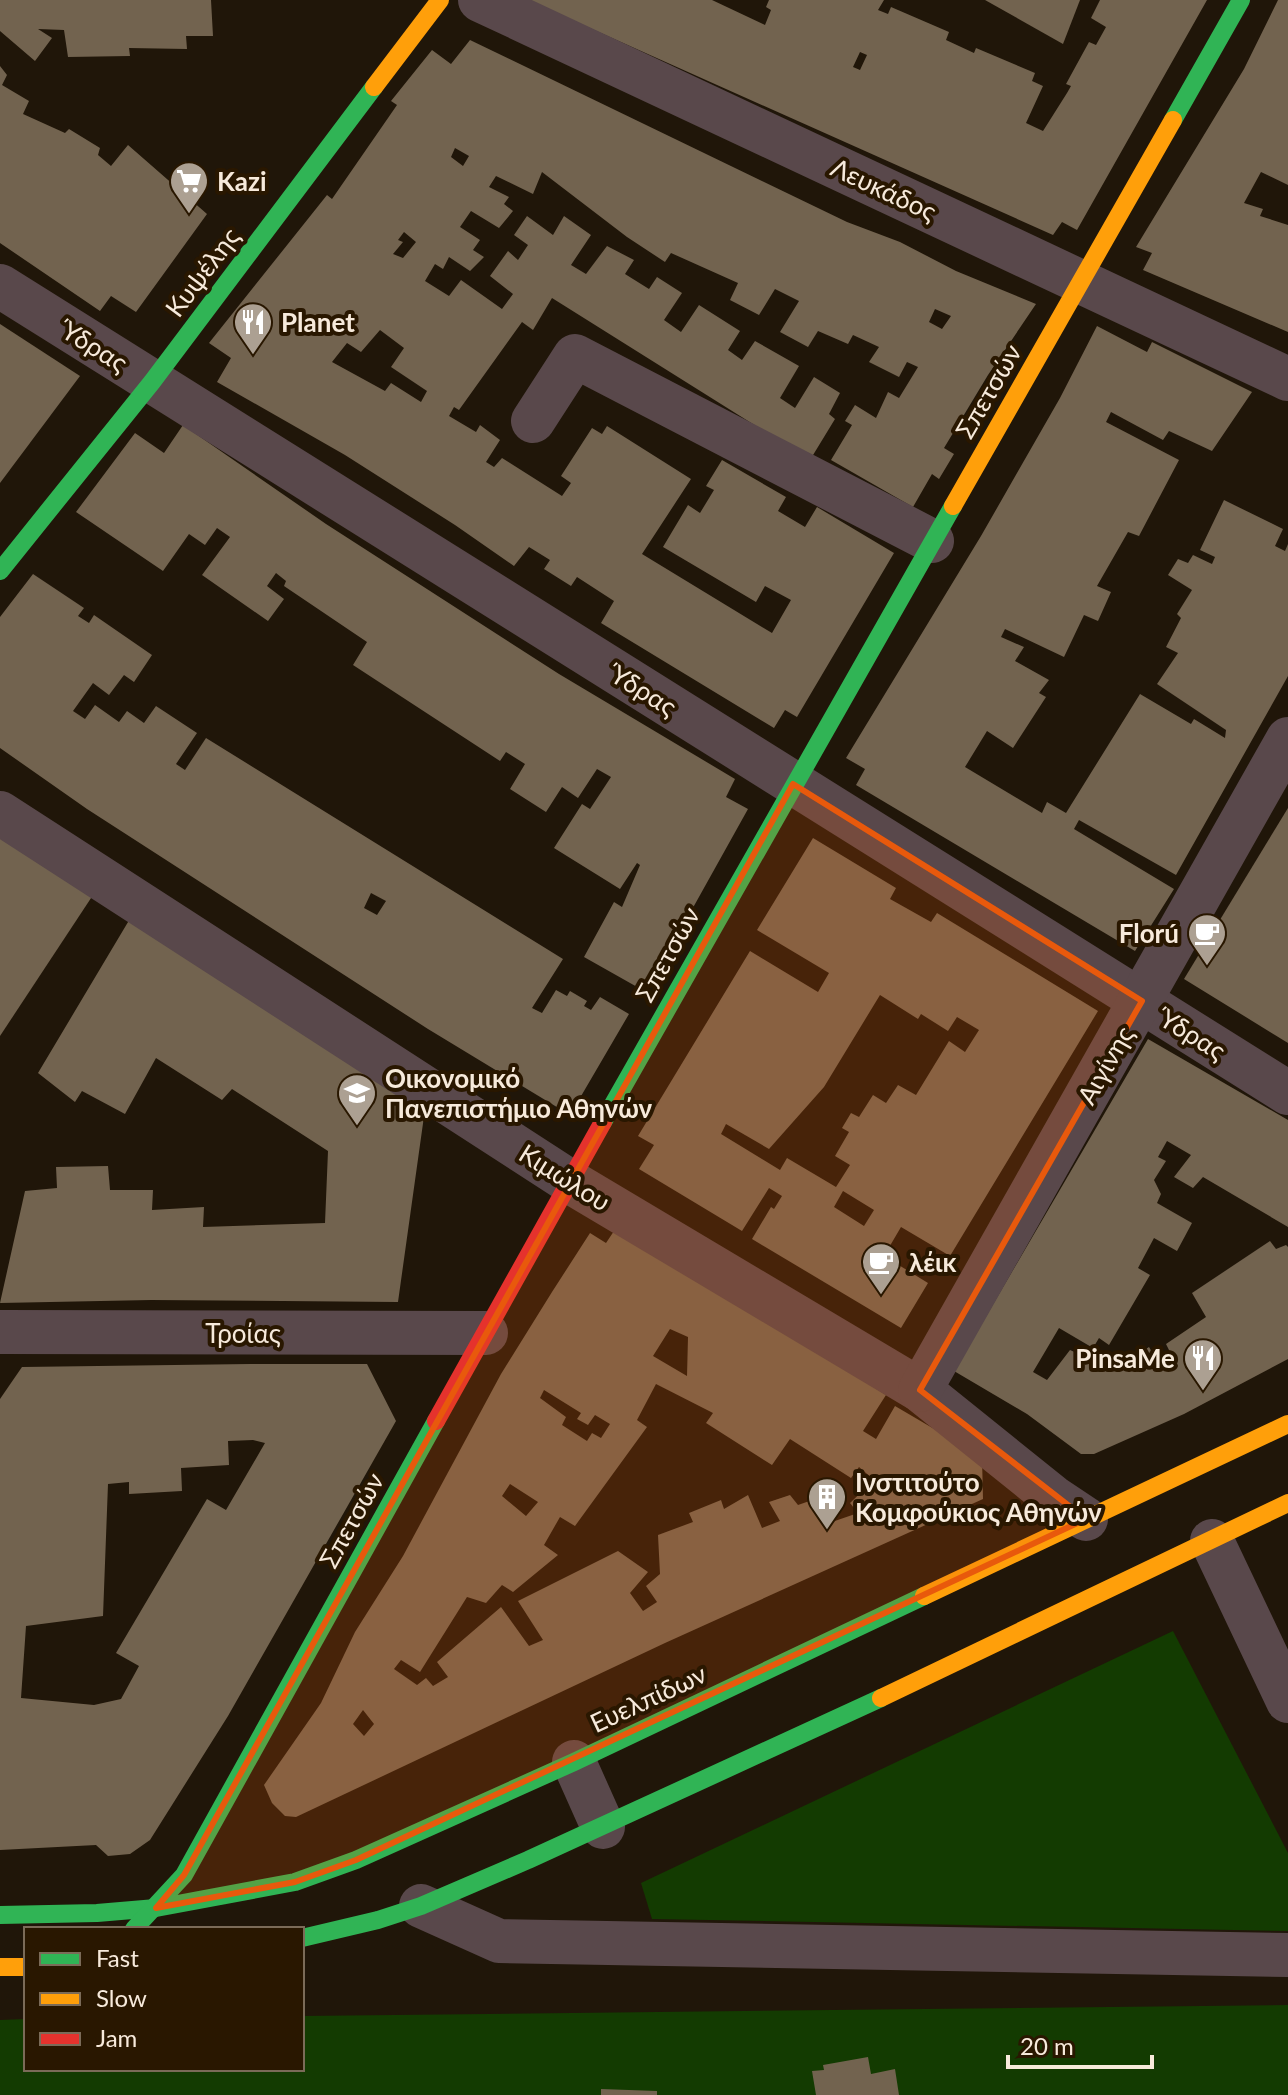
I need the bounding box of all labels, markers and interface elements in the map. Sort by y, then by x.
street label: Λευκάδος [826,151,942,227]
supermarket icon: Kazi [168,160,210,215]
place label: Kazi [217,165,267,197]
street label: Κυψέλης [158,221,246,323]
restaurant icon: Planet [232,301,274,356]
place label: Planet [281,306,355,338]
street label: Ύδρας [53,311,134,378]
street label: Σπετσών [948,338,1028,444]
street label: Ύδρας [602,655,683,722]
street label: Σπετσών [628,901,706,1007]
cafe icon: Florú [1186,912,1228,967]
place label: Florú [1119,917,1179,949]
street label: Ύδρας [1151,999,1232,1066]
street label: Αιγίνης [1070,1020,1140,1110]
place label: Οικονομικό Πανεπιστήμιο Αθηνών [385,1062,653,1124]
school or university icon: Οικονομικό Πανεπιστήμιο Αθηνών [336,1072,378,1127]
street label: Κιμώλου [514,1137,616,1217]
cafe icon: λέικ [860,1241,902,1296]
place label: λέικ [909,1246,956,1278]
street label: Τροίας [205,1317,281,1349]
restaurant icon: PinsaMe [1182,1337,1224,1392]
place label: PinsaMe [1075,1342,1175,1374]
place label: Ινστιτούτο Κομφούκιος Αθηνών [855,1466,1102,1528]
street label: Σπετσών [312,1467,390,1573]
building icon: Ινστιτούτο Κομφούκιος Αθηνών [806,1476,848,1531]
street label: Ευελπίδων [585,1657,711,1739]
legend [24,1927,304,2071]
text: Fast [96,1943,139,1972]
text: Slow [96,1983,147,2012]
scale bar [1008,2019,1152,2069]
text: Jam [96,2023,137,2052]
text: 20 m [1020,2031,1074,2060]

